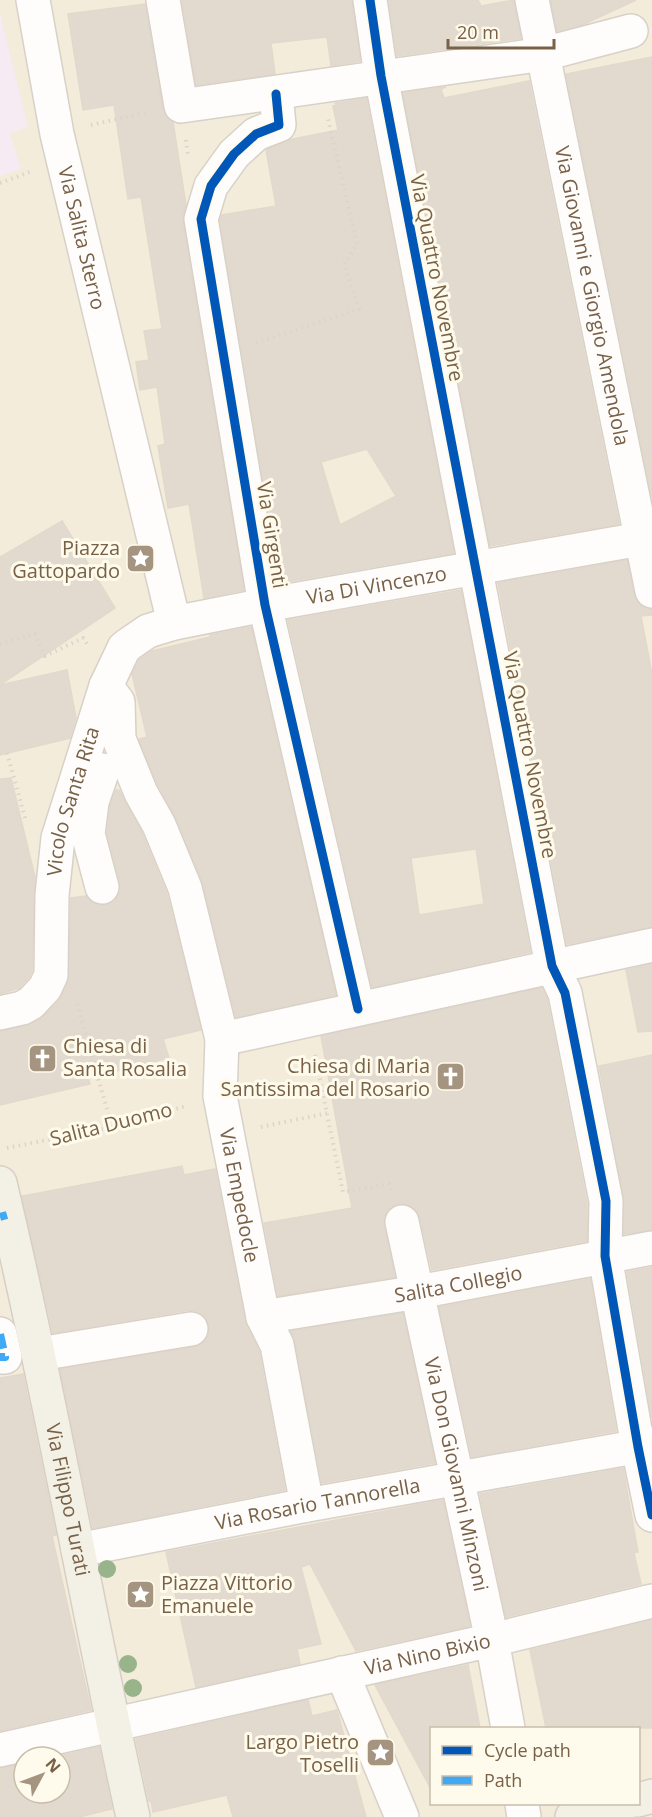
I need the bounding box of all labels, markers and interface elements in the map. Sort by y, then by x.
scale bar [448,12,554,50]
text: 20 m [457,20,499,44]
street label: Via Giovanni e Giorgio Amendola [549,144,636,448]
street label: Via Salita Sterro [52,163,113,312]
street label: Via Quattro Novembre [404,172,471,384]
street label: Via Girgenti [251,480,294,590]
place label: Piazza Gattopardo [12,534,120,584]
place icon: Piazza Gattopardo [125,543,157,575]
street label: Via Di Vincenzo [304,559,449,610]
street label: Via Quattro Novembre [497,649,564,861]
street label: Vicolo Santa Rita [40,723,105,877]
place label: Chiesa di Santa Rosalia [63,1032,187,1082]
church icon: Chiesa di Santa Rosalia [26,1042,58,1074]
place label: Chiesa di Maria Santissima del Rosario [221,1052,430,1102]
church icon: Chiesa di Maria Santissima del Rosario [435,1061,467,1093]
street label: Salita Duomo [47,1095,175,1152]
street label: Via Empedocle [214,1126,266,1265]
street label: Salita Collegio [392,1259,524,1309]
street label: Via Don Giovanni Minzoni [418,1354,495,1594]
street label: Via Filippo Turati [40,1421,97,1579]
street label: Via Rosario Tannorella [213,1471,422,1536]
place label: Piazza Vittorio Emanuele [161,1569,293,1619]
place icon: Piazza Vittorio Emanuele [124,1579,156,1611]
street label: Via Nino Bixio [362,1627,493,1681]
legend [430,1727,640,1805]
place label: Largo Pietro Toselli [246,1728,359,1778]
place icon: Largo Pietro Toselli [364,1737,396,1769]
text: Cycle path [484,1738,571,1762]
north arrow [12,1745,72,1805]
text: N [41,1753,66,1777]
text: Path [484,1768,522,1792]

